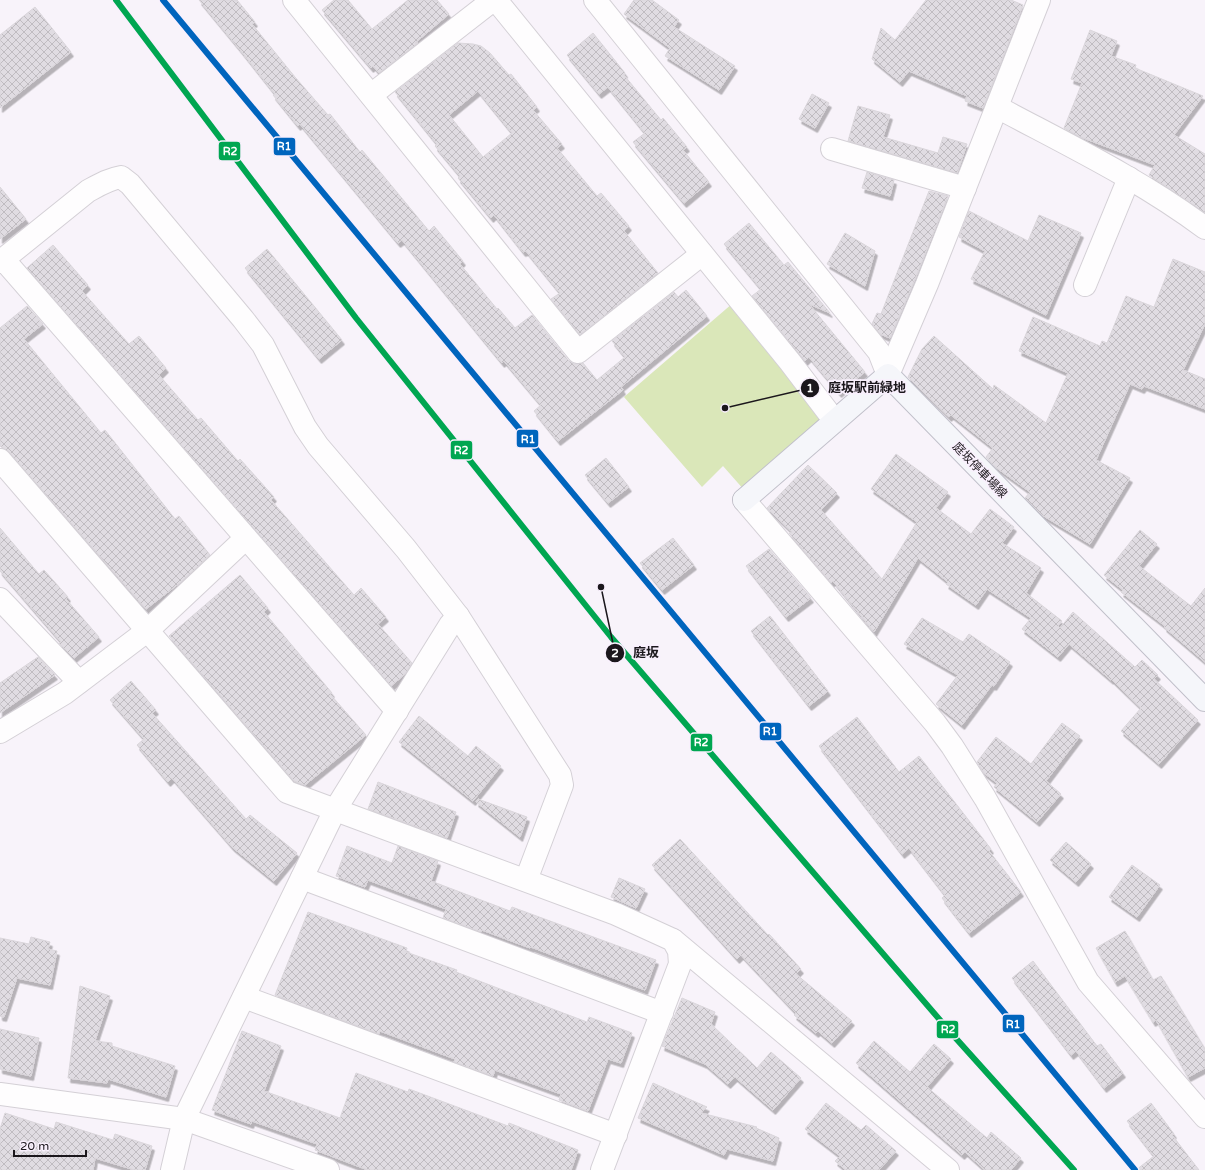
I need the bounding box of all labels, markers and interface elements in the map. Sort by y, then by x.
line badge: R1 [273,137,296,156]
text: R1 [277,140,291,153]
line badge: R2 [218,141,241,161]
text: R2 [223,145,237,158]
callout: 庭坂駅前緑地 [800,375,914,400]
text: 庭坂駅前緑地 [828,380,906,396]
text: 1 [806,381,814,395]
line badge: R1 [516,429,539,448]
text: R1 [521,433,535,446]
street label: 庭坂停車場線 [950,439,1010,501]
line badge: R2 [450,440,473,460]
text: R2 [454,444,468,457]
callout: 庭坂 [605,640,667,665]
text: 庭坂 [633,645,659,661]
text: 2 [611,646,619,660]
line badge: R1 [759,722,782,741]
text: R1 [763,725,777,738]
line badge: R2 [690,733,713,752]
text: R2 [694,736,708,749]
line badge: R1 [1002,1014,1025,1033]
text: R1 [1006,1018,1020,1031]
line badge: R2 [936,1020,959,1039]
text: R2 [941,1023,955,1036]
scale bar [14,1132,86,1158]
text: 20 m [20,1139,49,1153]

